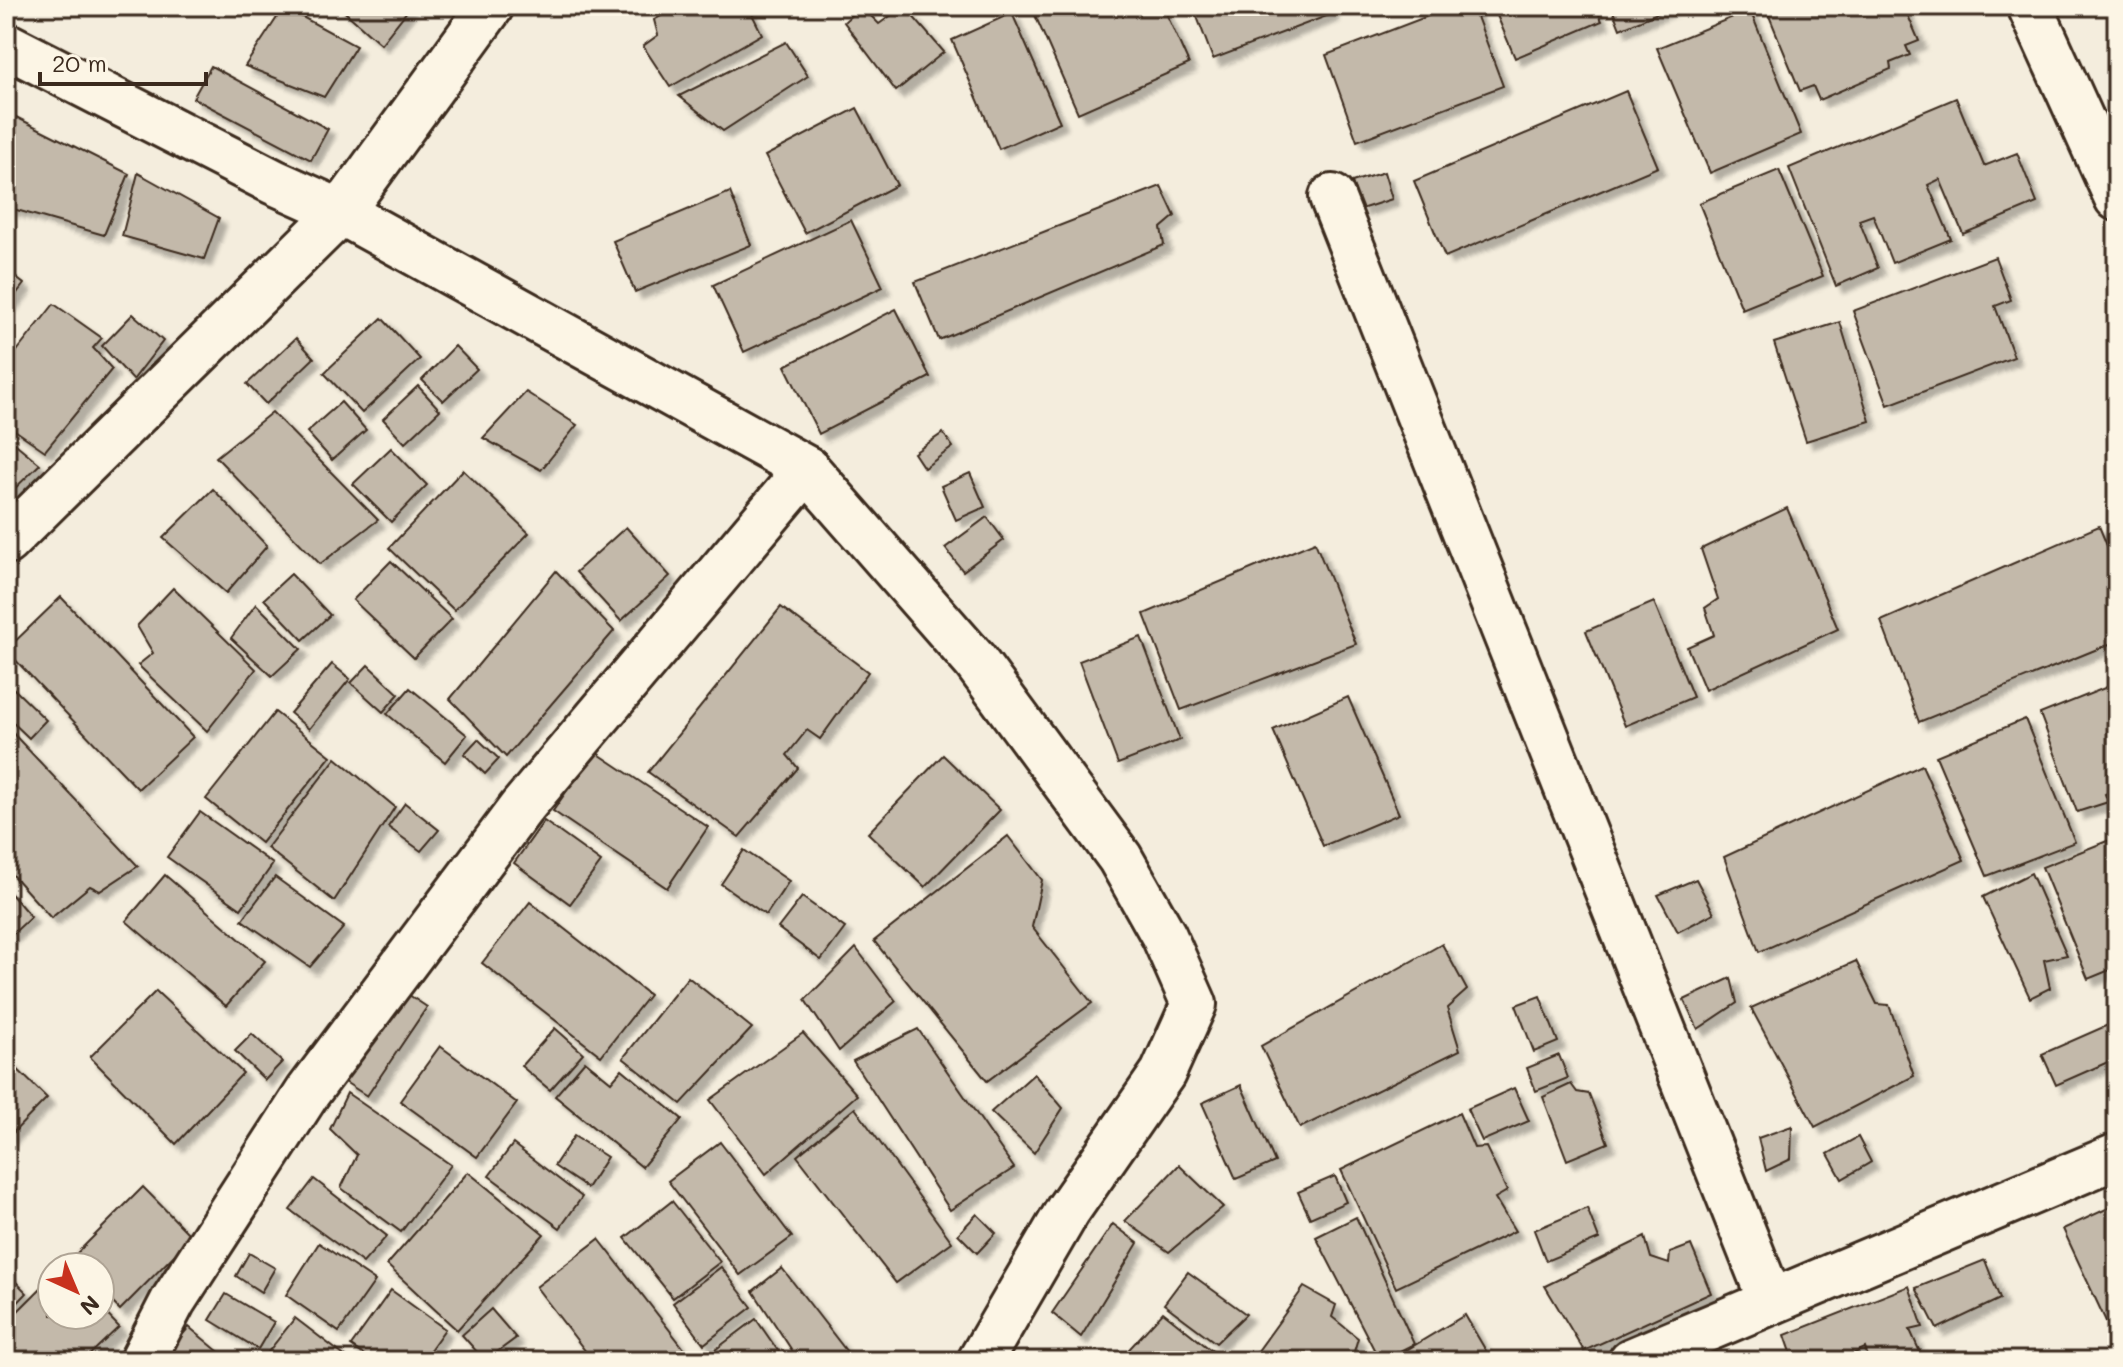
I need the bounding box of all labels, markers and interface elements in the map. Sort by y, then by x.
scale bar [40,36,206,86]
text: 20 m [52,47,107,78]
north arrow [36,1251,116,1331]
text: N [74,1290,106,1322]

